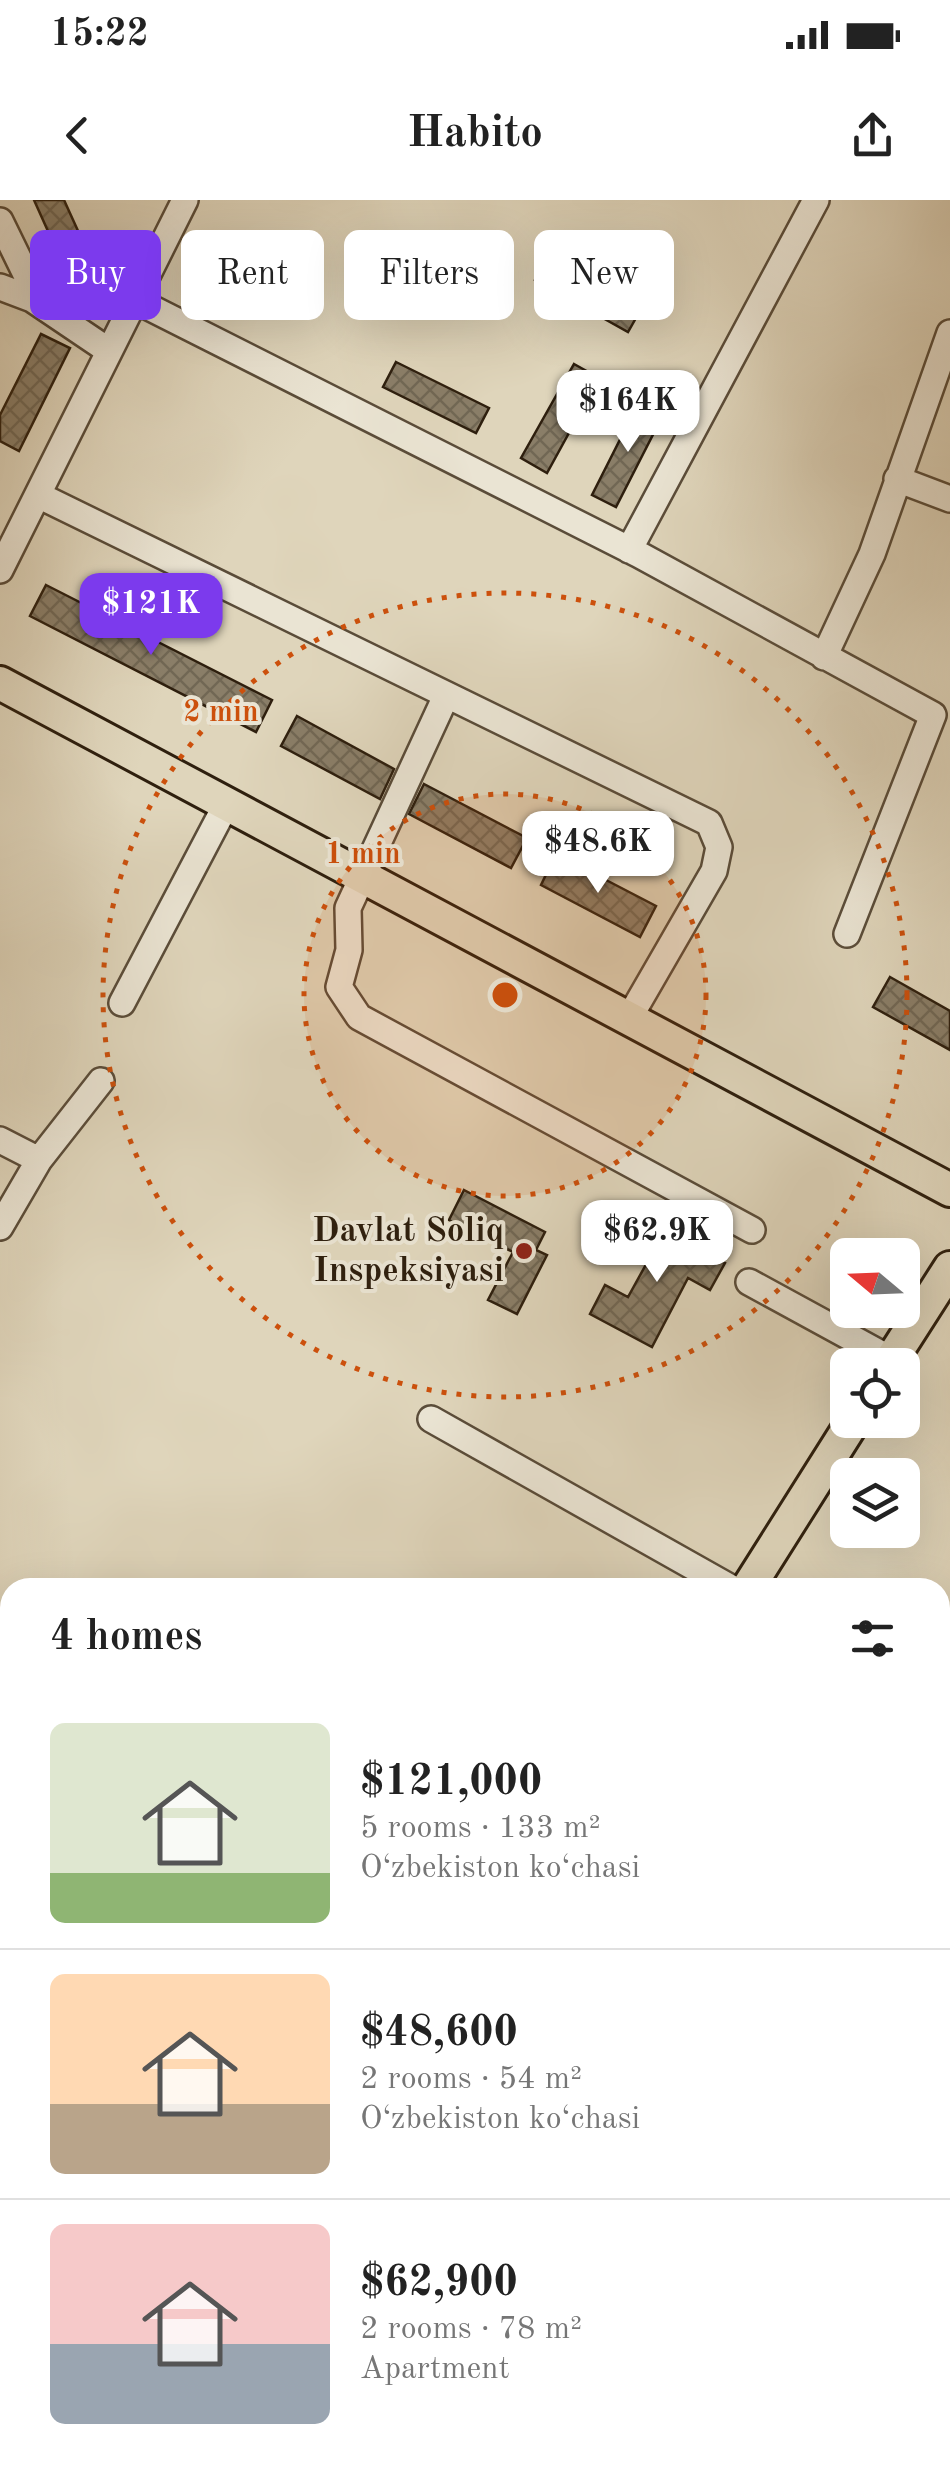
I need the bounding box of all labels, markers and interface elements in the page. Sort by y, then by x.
text: 15:22 [50,16,149,54]
icon: back [50,108,105,163]
icon: share [845,108,900,163]
text: Habito [407,112,543,157]
chip: Buy [30,230,161,320]
chip: Rent [181,230,324,320]
chip: Filters [344,230,514,320]
chip: New [534,230,674,320]
pin: $164K [558,370,698,455]
text: $164K [579,386,677,418]
pin: $121K [81,573,221,658]
text: $121K [102,589,200,621]
text: 2 min [183,698,259,728]
pin: $48.6K [517,811,679,896]
text: $48.6K [544,827,652,859]
text: 1 min [325,840,401,870]
centre of rings [487,977,523,1013]
pin: $62.9K [576,1200,738,1285]
place label: Davlat Soliq Inspeksiyasi [312,1214,504,1289]
text: $62.9K [603,1216,711,1248]
north arrow [830,1238,920,1328]
map controls [830,1238,920,1548]
marker: Davlat Soliq Inspeksiyasi [513,1240,535,1262]
button: locate [830,1348,920,1438]
button: layers [830,1458,920,1548]
icon: filters [845,1611,900,1666]
text: 4 homes [50,1617,202,1659]
text: $121,000 [360,1762,542,1804]
icon: home [130,1763,250,1883]
text: 5 rooms · 133 m² [360,1813,601,1845]
text: O‘zbekiston ko‘chasi [360,1853,640,1885]
text: $48,600 [360,2013,518,2055]
icon: home [130,2014,250,2134]
text: 2 rooms · 54 m² [360,2064,582,2096]
text: O‘zbekiston ko‘chasi [360,2104,640,2136]
text: $62,900 [360,2263,518,2305]
icon: home [130,2264,250,2384]
text: 2 rooms · 78 m² [360,2314,582,2346]
text: Apartment [360,2354,510,2386]

